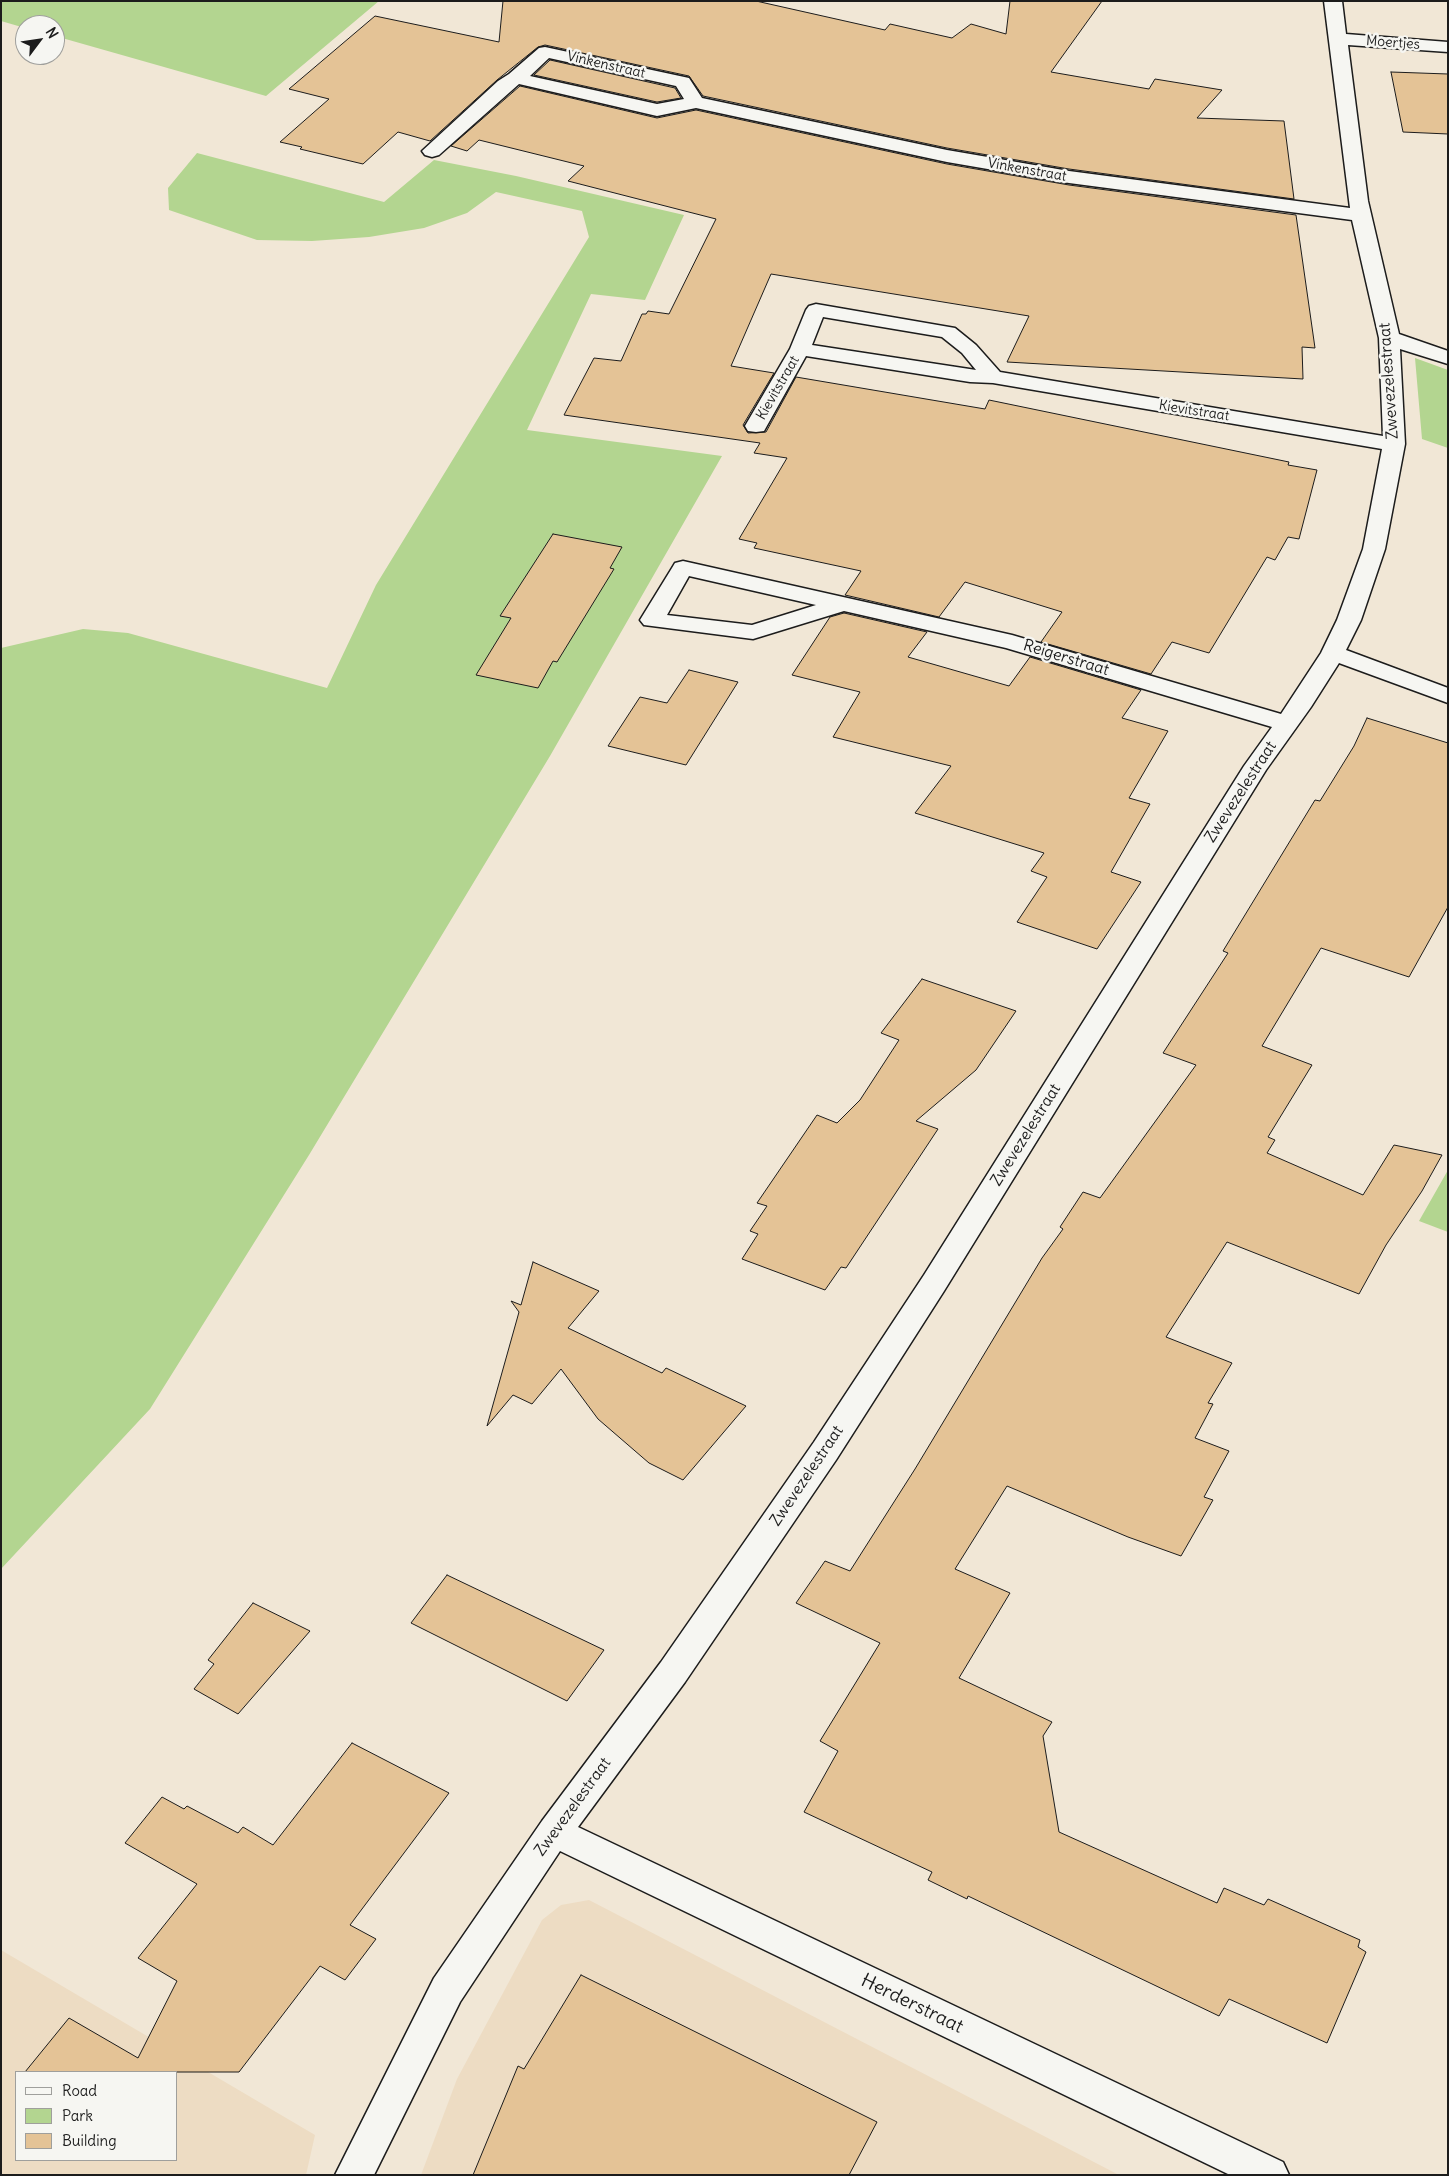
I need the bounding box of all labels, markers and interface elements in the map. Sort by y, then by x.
north arrow [15,15,65,65]
text: N [42,24,62,42]
street label: Moertjes [1365,33,1421,53]
street label: Vinkenstraat [565,48,647,82]
street label: Vinkenstraat [986,155,1068,185]
street label: Zwevezelestraat [1375,322,1403,440]
street label: Kievitstraat [753,353,803,423]
street label: Kievitstraat [1157,397,1231,425]
street label: Reigerstraat [1021,636,1111,680]
street label: Zwevezelestraat [1201,738,1281,846]
street label: Zwevezelestraat [987,1080,1065,1190]
street label: Zwevezelestraat [766,1422,848,1530]
street label: Zwevezelestraat [531,1754,615,1860]
street label: Herderstraat [857,1969,967,2039]
legend [15,2071,178,2161]
text: Road [62,2081,97,2100]
text: Park [62,2106,93,2125]
text: Building [62,2131,117,2150]

